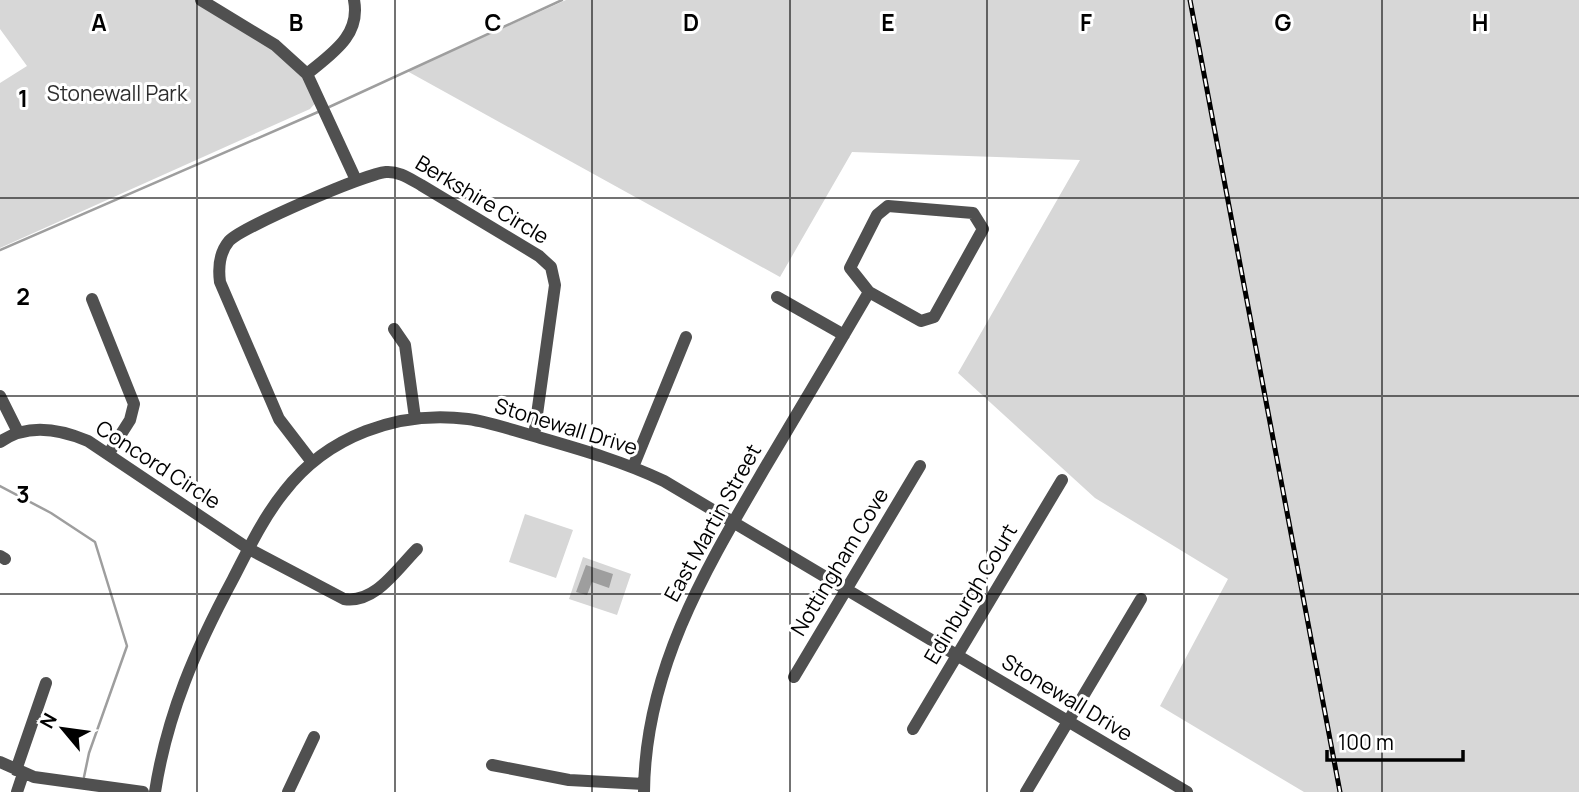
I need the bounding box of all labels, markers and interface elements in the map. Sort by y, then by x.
text: A [91,6,107,38]
text: B [289,6,303,38]
text: C [485,6,502,38]
text: D [683,6,699,38]
text: E [881,6,895,38]
text: F [1080,6,1092,38]
text: G [1275,6,1292,38]
text: H [1472,6,1488,38]
park label: Stonewall Park [47,79,188,107]
text: 1 [18,82,28,114]
street label: Berkshire Circle [411,148,554,250]
text: 2 [16,280,30,312]
street label: Stonewall Drive [491,391,641,461]
street label: Concord Circle [91,413,226,515]
street label: East Martin Street [657,439,767,606]
text: 3 [16,478,30,510]
street label: Nottingham Cove [784,482,894,641]
street label: Edinburgh Court [917,518,1023,669]
street label: Stonewall Drive [997,647,1138,747]
north arrow [28,694,98,764]
text: N [33,708,63,733]
scale bar [1327,718,1464,762]
text: 100 m [1338,728,1394,756]

